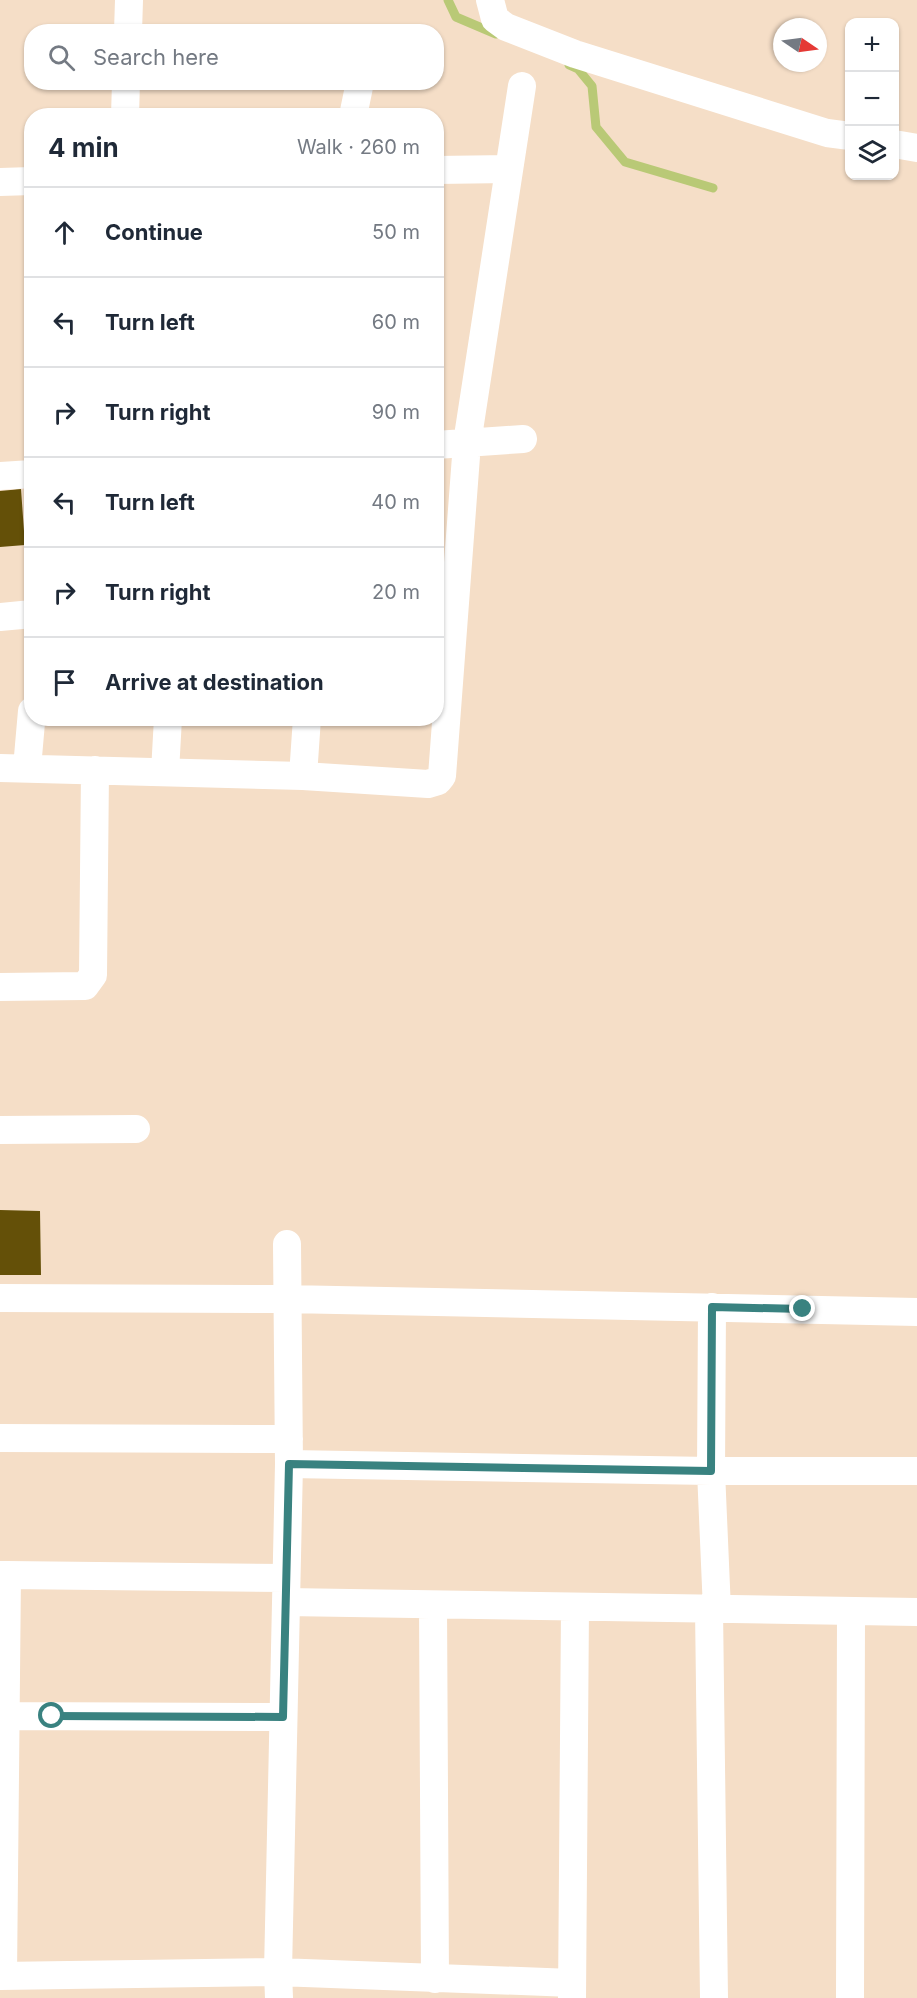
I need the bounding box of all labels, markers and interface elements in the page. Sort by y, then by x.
north arrow [773,18,827,72]
map controls [845,18,899,180]
button: + [845,18,899,72]
search box [24,24,444,90]
icon: search [45,41,78,74]
text: Search here [93,44,219,70]
button: − [845,72,899,126]
button: layers [845,126,899,180]
text: 4 min [48,132,119,163]
text: Walk · 260 m [297,135,420,159]
icon: ahead [48,216,81,249]
text: Continue [105,219,203,245]
text: 50 m [372,220,420,244]
icon: left [48,306,81,339]
text: Turn left [105,309,195,335]
text: 60 m [372,310,420,334]
icon: right [48,396,81,429]
text: Turn right [105,399,211,425]
text: 90 m [372,400,420,424]
icon: left [48,486,81,519]
text: Turn left [105,489,195,515]
text: 40 m [371,490,420,514]
icon: right [48,576,81,609]
text: Turn right [105,579,211,605]
text: 20 m [372,580,420,604]
icon: arrive [48,666,81,699]
text: Arrive at destination [105,669,324,695]
route end [789,1295,815,1321]
route start [38,1702,64,1728]

